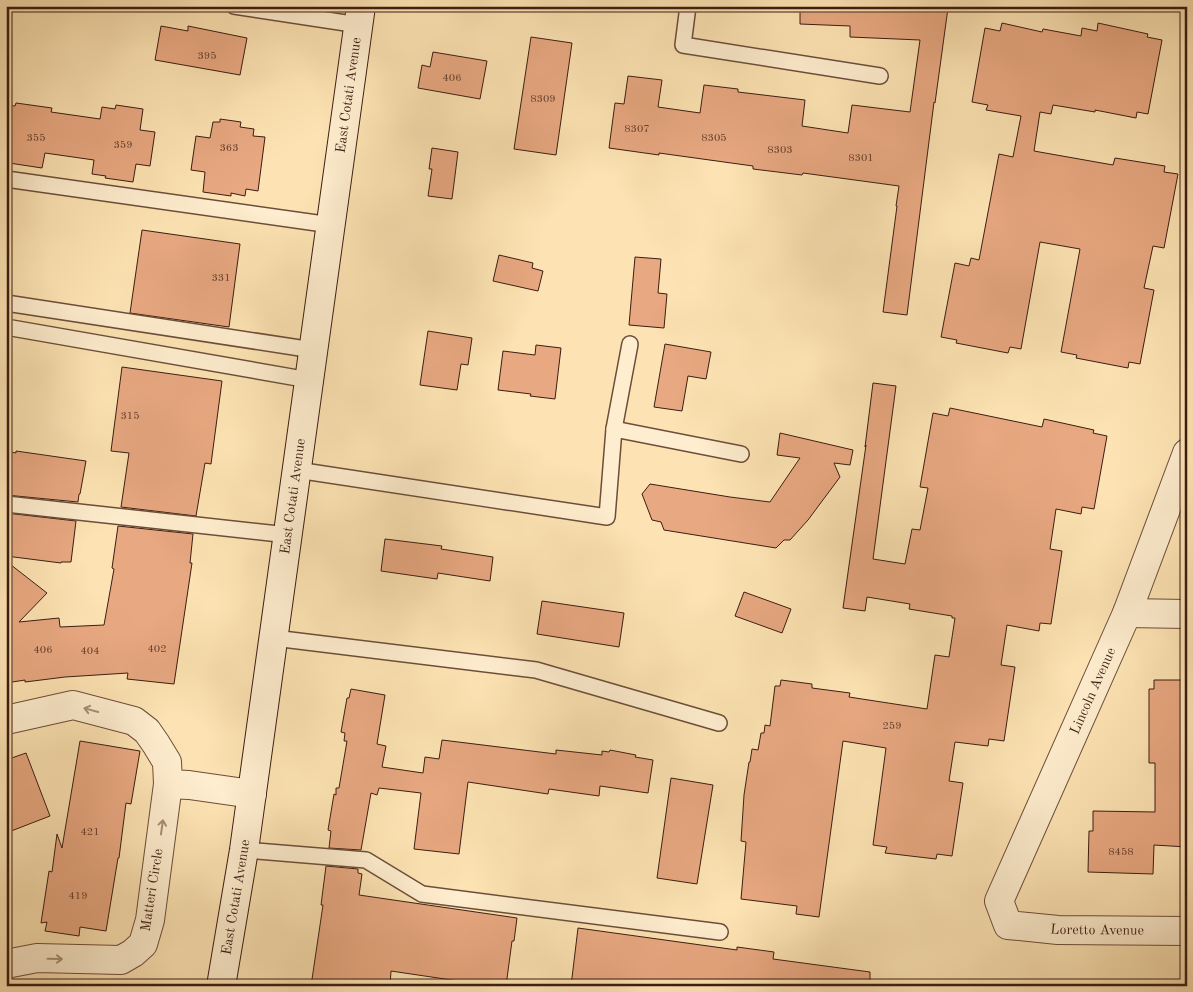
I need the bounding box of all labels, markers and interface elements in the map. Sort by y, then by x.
street label: East Cotati Avenue [334,36,364,154]
house number: 395 [197,51,217,62]
house number: 406 [442,73,462,84]
house number: 8309 [530,94,556,105]
house number: 8307 [624,124,650,135]
house number: 355 [26,133,46,144]
house number: 8305 [701,133,727,144]
house number: 359 [113,140,133,151]
house number: 363 [219,143,239,154]
house number: 8303 [767,145,793,156]
house number: 8301 [848,153,874,164]
house number: 331 [211,273,231,284]
house number: 315 [120,411,140,422]
street label: East Cotati Avenue [278,438,308,555]
house number: 402 [147,644,167,655]
house number: 406 [33,645,53,656]
street label: Lincoln Avenue [1068,645,1118,737]
house number: 404 [80,646,100,657]
one-way arrow [84,705,100,714]
house number: 259 [882,721,902,732]
one-way arrow [158,819,168,835]
house number: 421 [80,827,100,838]
street label: East Cotati Avenue [219,839,252,956]
house number: 8458 [1108,847,1134,858]
street label: Matteri Circle [139,848,165,932]
house number: 419 [68,891,88,902]
street label: Loretto Avenue [1050,922,1144,938]
one-way arrow [46,954,62,964]

